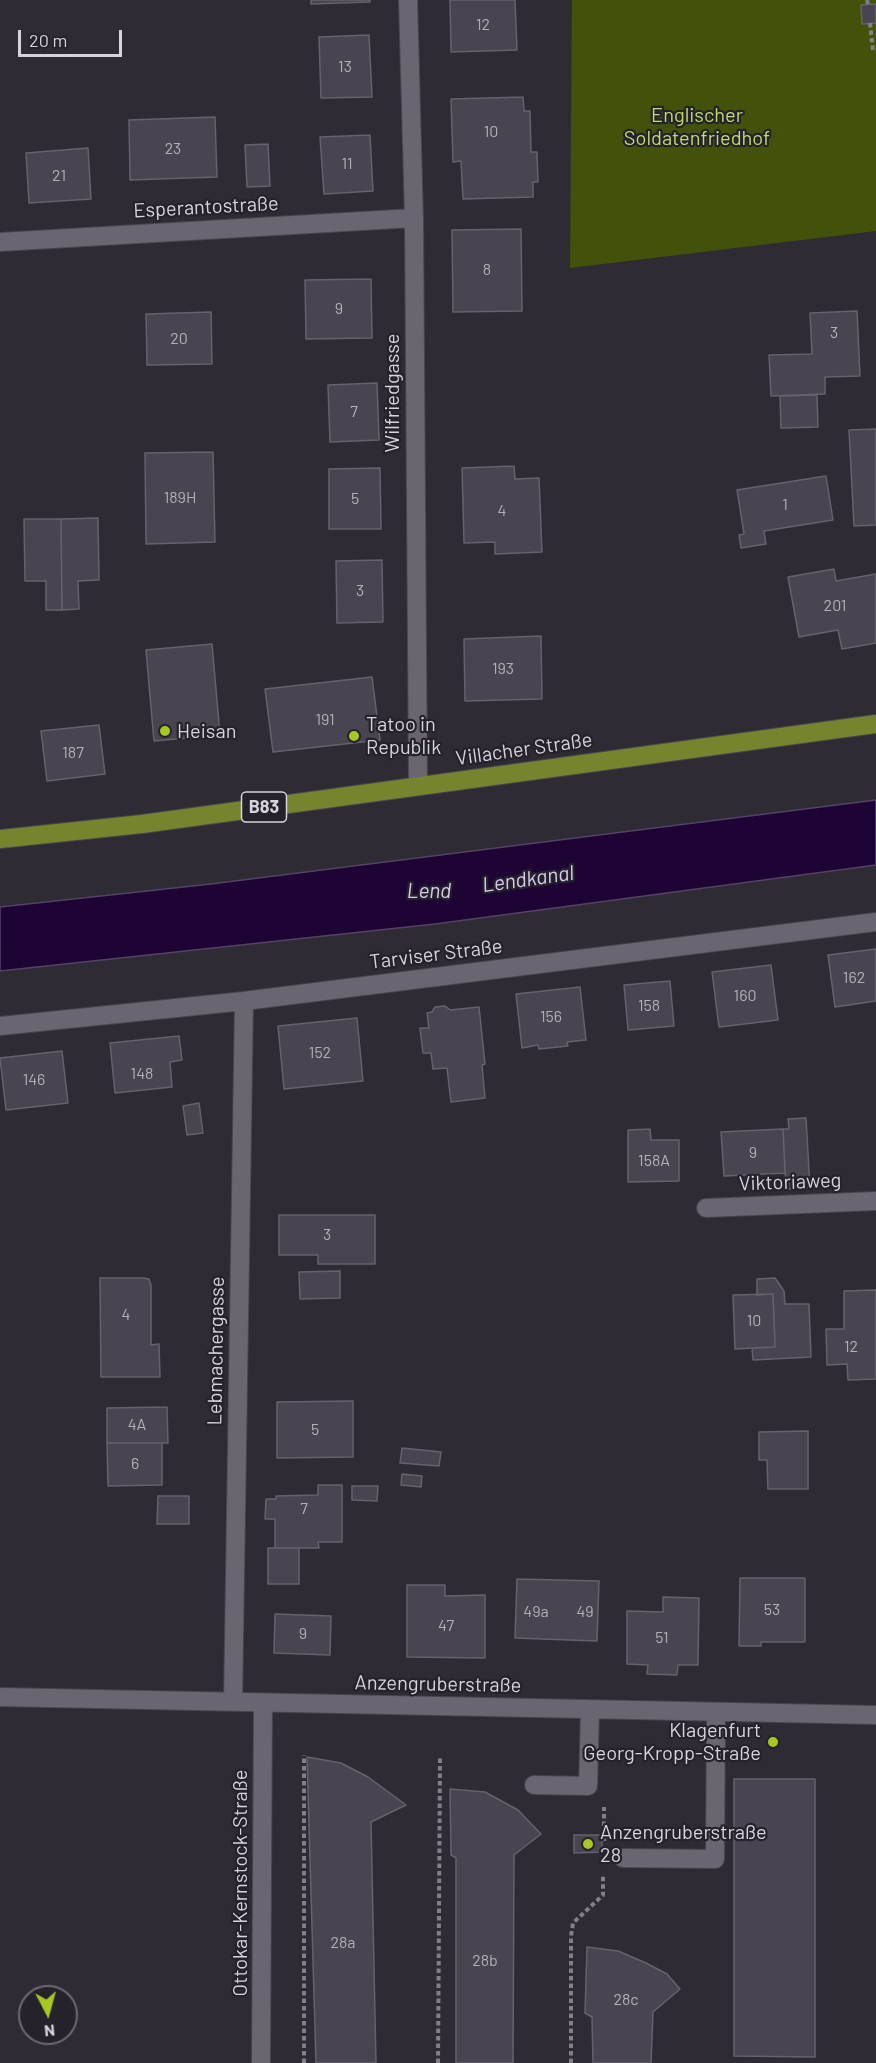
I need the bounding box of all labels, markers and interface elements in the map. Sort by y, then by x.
house number: 12 [476,15,490,35]
scale bar [21,18,124,56]
text: 20 m [29,29,67,51]
house number: 13 [338,57,352,77]
park label: Englischer Soldatenfriedhof [624,103,770,150]
house number: 10 [484,122,498,142]
house number: 23 [165,139,181,159]
house number: 11 [341,154,353,174]
house number: 21 [52,166,66,186]
street label: Esperantostraße [133,191,279,223]
house number: 8 [483,260,491,280]
house number: 9 [335,299,343,319]
house number: 3 [830,323,838,343]
house number: 20 [170,329,188,349]
street label: Wilfriedgasse [380,334,404,452]
house number: 7 [350,402,358,422]
house number: 189H [164,488,196,508]
house number: 5 [351,489,359,509]
house number: 1 [782,495,788,515]
house number: 4 [498,501,506,521]
house number: 3 [356,581,364,601]
house number: 201 [824,596,846,616]
house number: 193 [492,659,514,679]
house number: 191 [315,710,335,730]
place label: Tatoo in Republik [366,712,441,759]
place label: Heisan [177,719,236,743]
marker: Heisan [158,724,172,738]
street label: Villacher Straße [454,728,594,770]
marker: Tatoo in Republik [347,729,361,743]
house number: 187 [62,743,84,763]
road number: B83 [242,792,286,822]
water label: Lendkanal [481,860,575,898]
water label: Lend [407,878,451,904]
street label: Tarviser Straße [368,934,504,974]
house number: 162 [843,968,865,988]
house number: 160 [734,986,756,1006]
house number: 158 [638,996,660,1016]
house number: 156 [540,1007,562,1027]
house number: 152 [309,1043,331,1063]
house number: 148 [131,1064,153,1084]
house number: 146 [23,1070,45,1090]
house number: 9 [749,1143,757,1163]
house number: 158A [638,1151,670,1171]
street label: Viktoriaweg [738,1168,842,1196]
house number: 3 [323,1225,331,1245]
street label: Lebmachergasse [203,1276,229,1426]
house number: 4 [122,1305,130,1325]
house number: 10 [747,1311,761,1331]
house number: 12 [844,1337,858,1357]
house number: 4A [128,1415,146,1435]
house number: 5 [311,1420,319,1440]
house number: 6 [131,1454,139,1474]
house number: 7 [300,1499,308,1519]
house number: 53 [764,1600,780,1620]
house number: 49a [523,1602,549,1622]
house number: 49 [576,1602,594,1622]
house number: 47 [438,1616,454,1636]
house number: 9 [299,1624,307,1644]
house number: 51 [655,1628,669,1648]
street label: Anzengruberstraße [354,1671,522,1697]
place label: Klagenfurt Georg-Kropp-Straße [583,1718,761,1765]
marker: Klagenfurt Georg-Kropp-Straße [766,1735,780,1749]
street label: Ottokar-Kernstock-Straße [228,1770,252,1996]
place label: Anzengruberstraße 28 [600,1820,767,1867]
marker: Anzengruberstraße 28 [581,1837,595,1851]
house number: 28a [330,1933,356,1953]
house number: 28b [472,1951,498,1971]
north arrow [18,1985,78,2045]
house number: 28c [613,1990,639,2010]
text: N [43,2021,56,2041]

